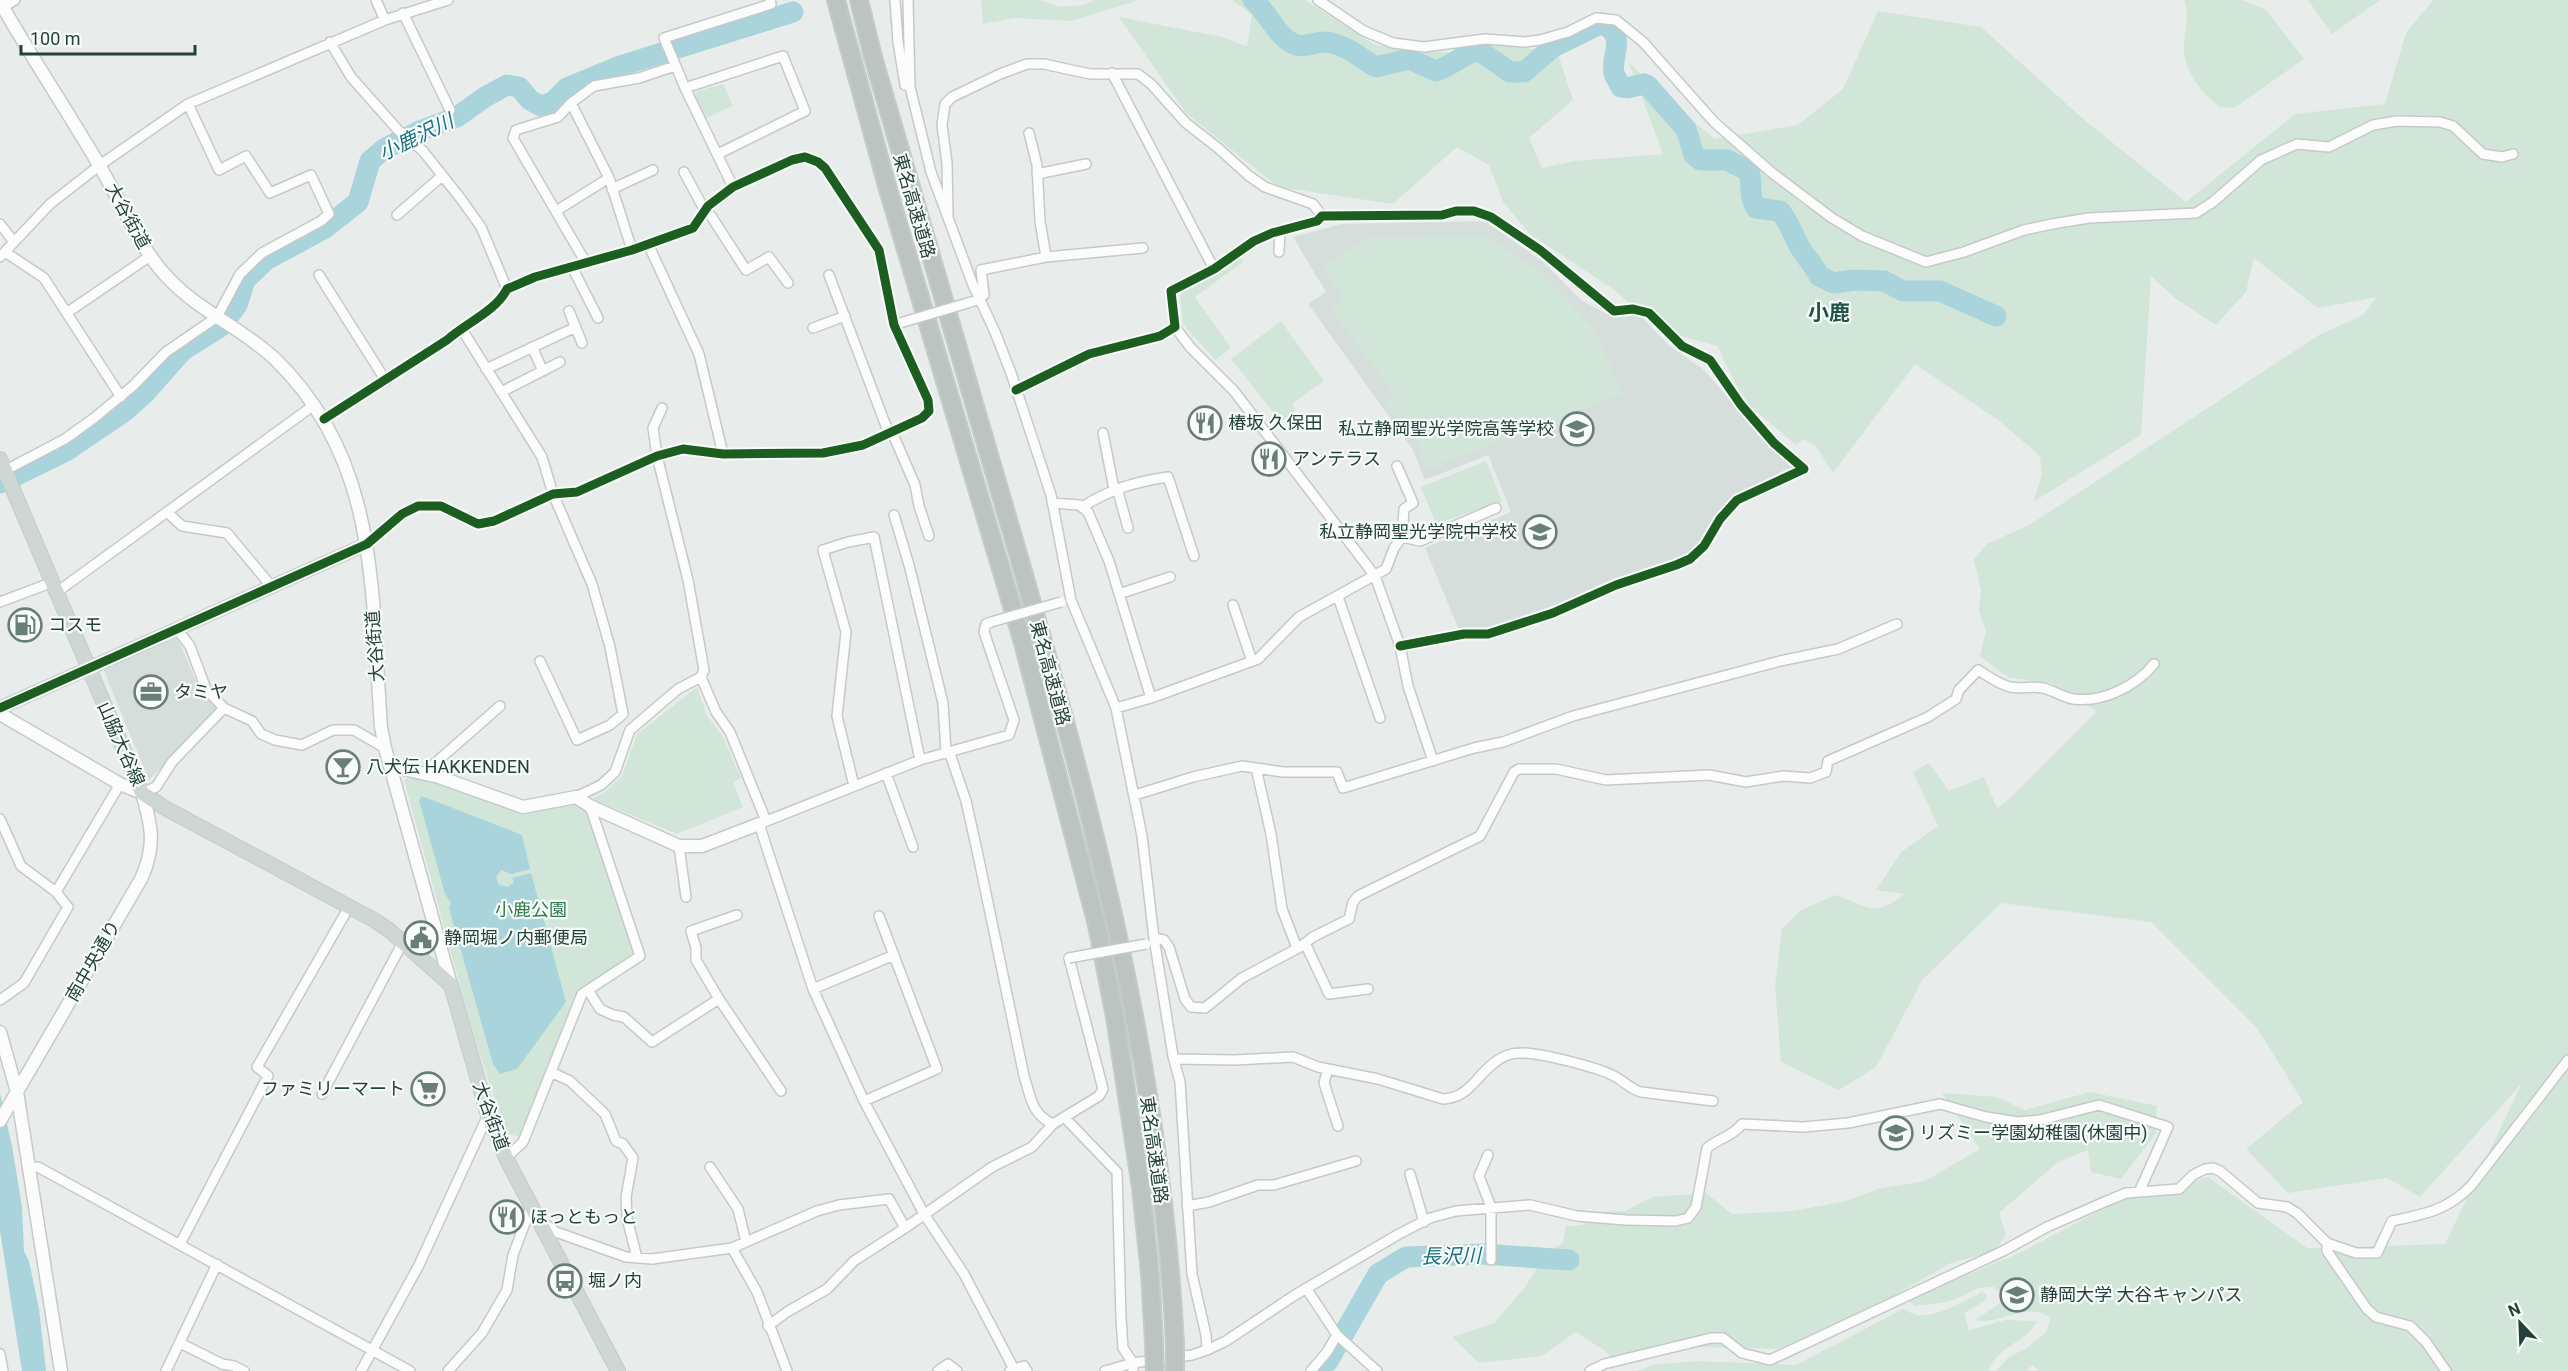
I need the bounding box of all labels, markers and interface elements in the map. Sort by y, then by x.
scale bar [21,18,195,56]
text: 100 m [30,28,81,49]
water label: 小鹿沢川 [375,108,459,165]
street label: 東名高速道路 [890,151,939,261]
street label: 大谷街道 [102,179,155,252]
district label: 小鹿 [1808,301,1850,325]
restaurant icon: 椿坂 久保田 [1187,405,1223,441]
school or university icon: 私立静岡聖光学院高等学校 [1559,411,1595,447]
place label: 椿坂 久保田 [1228,412,1322,433]
place label: 私立静岡聖光学院高等学校 [1338,418,1554,439]
restaurant icon: アンテラス [1251,441,1287,477]
place label: アンテラス [1292,448,1381,469]
school or university icon: 私立静岡聖光学院中学校 [1522,514,1558,550]
place label: 私立静岡聖光学院中学校 [1319,521,1517,542]
fuel station icon: コスモ [7,607,43,643]
street label: 大谷街道 [362,609,387,683]
place label: コスモ [48,614,102,635]
street label: 東名高速道路 [1026,618,1075,728]
office icon: タミヤ [133,674,169,710]
place label: タミヤ [174,681,228,702]
street label: 山脇大谷線 [94,698,149,789]
bar icon: 八犬伝 HAKKENDEN [325,749,361,785]
place label: 八犬伝 HAKKENDEN [366,756,530,777]
park label: 小鹿公園 [495,899,567,920]
street label: 南中央通り [61,917,124,1005]
public building icon: 静岡堀ノ内郵便局 [403,920,439,956]
place label: 静岡堀ノ内郵便局 [444,927,588,948]
supermarket icon: ファミリーマート [410,1071,446,1107]
place label: ファミリーマート [261,1078,405,1099]
street label: 大谷街道 [469,1078,514,1153]
street label: 東名高速道路 [1137,1095,1172,1205]
school or university icon: リズミー学園幼稚園(休園中) [1878,1115,1914,1151]
place label: リズミー学園幼稚園(休園中) [1919,1122,2147,1144]
restaurant icon: ほっともっと [489,1199,525,1235]
place label: ほっともっと [530,1206,638,1227]
water label: 長沢川 [1421,1243,1483,1269]
bus stop icon: 堀ノ内 [547,1263,583,1299]
place label: 堀ノ内 [588,1270,642,1291]
school or university icon: 静岡大学 大谷キャンパス [1999,1277,2035,1313]
place label: 静岡大学 大谷キャンパス [2040,1284,2242,1305]
north arrow [2490,1293,2550,1353]
text: N [2505,1299,2523,1321]

